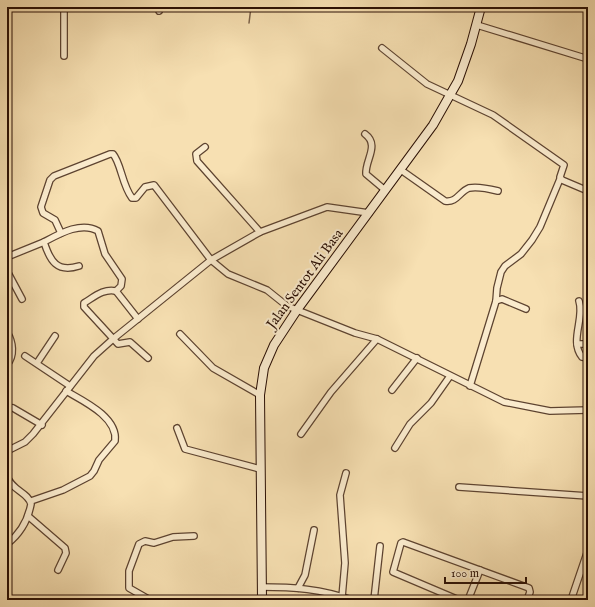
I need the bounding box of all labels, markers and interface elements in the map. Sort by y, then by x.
street label: Jalan Sentot Ali Basa [261,225,348,334]
scale bar [445,559,526,585]
text: 100 m [451,566,479,581]

